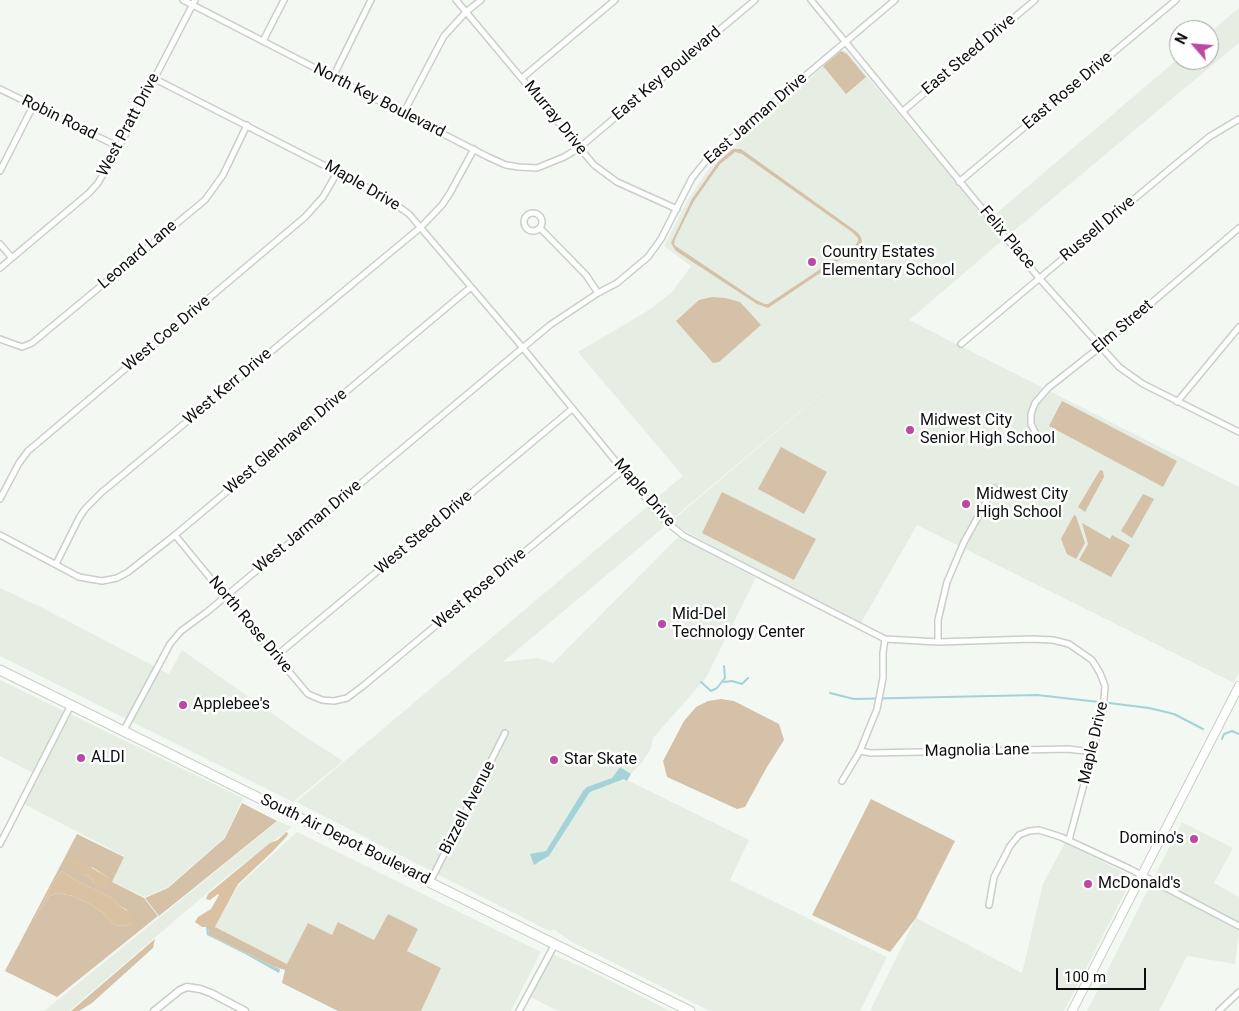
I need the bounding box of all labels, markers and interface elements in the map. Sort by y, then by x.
street label: East Steed Drive [918,10,1020,100]
north arrow [1169,20,1219,70]
street label: East Key Boulevard [609,23,725,125]
text: N [1172,31,1191,47]
street label: East Rose Drive [1019,48,1117,134]
street label: North Key Boulevard [310,60,448,142]
street label: East Jarman Drive [701,69,811,169]
street label: West Pratt Drive [94,70,164,180]
street label: Murray Drive [519,77,591,159]
street label: Robin Road [18,92,100,144]
street label: Maple Drive [321,157,403,215]
street label: Russell Drive [1057,192,1139,266]
street label: Felix Place [975,203,1039,273]
street label: Leonard Lane [95,217,181,293]
place label: Country Estates Elementary School [822,243,955,281]
marker: Country Estates Elementary School [806,256,818,268]
street label: West Coe Drive [120,292,214,376]
street label: Elm Street [1089,296,1157,358]
street label: West Kerr Drive [180,345,276,429]
street label: West Glenhaven Drive [221,385,351,499]
place label: Midwest City Senior High School [920,411,1055,449]
marker: Midwest City Senior High School [904,424,916,436]
street label: Maple Drive [609,455,679,531]
street label: West Jarman Drive [250,476,366,578]
place label: Midwest City High School [976,485,1068,523]
street label: West Steed Drive [372,487,476,579]
marker: Midwest City High School [960,498,972,510]
street label: West Rose Drive [430,545,530,633]
street label: North Rose Drive [204,573,296,677]
place label: Mid-Del Technology Center [672,605,805,643]
marker: Mid-Del Technology Center [656,618,668,630]
place label: Applebee's [193,695,270,715]
marker: Applebee's [177,699,189,711]
street label: Maple Drive [1075,700,1113,786]
street label: Magnolia Lane [924,740,1030,762]
place label: ALDI [91,748,125,768]
place label: Star Skate [564,750,637,770]
marker: ALDI [75,752,87,764]
marker: Star Skate [548,754,560,766]
street label: Bizzell Avenue [436,758,500,858]
street label: South Air Depot Boulevard [257,791,433,889]
place label: Domino's [1119,829,1184,849]
marker: Domino's [1188,833,1200,845]
place label: McDonald's [1098,874,1181,894]
marker: McDonald's [1082,878,1094,890]
scale bar [1059,958,1149,990]
text: 100 m [1064,968,1106,986]

